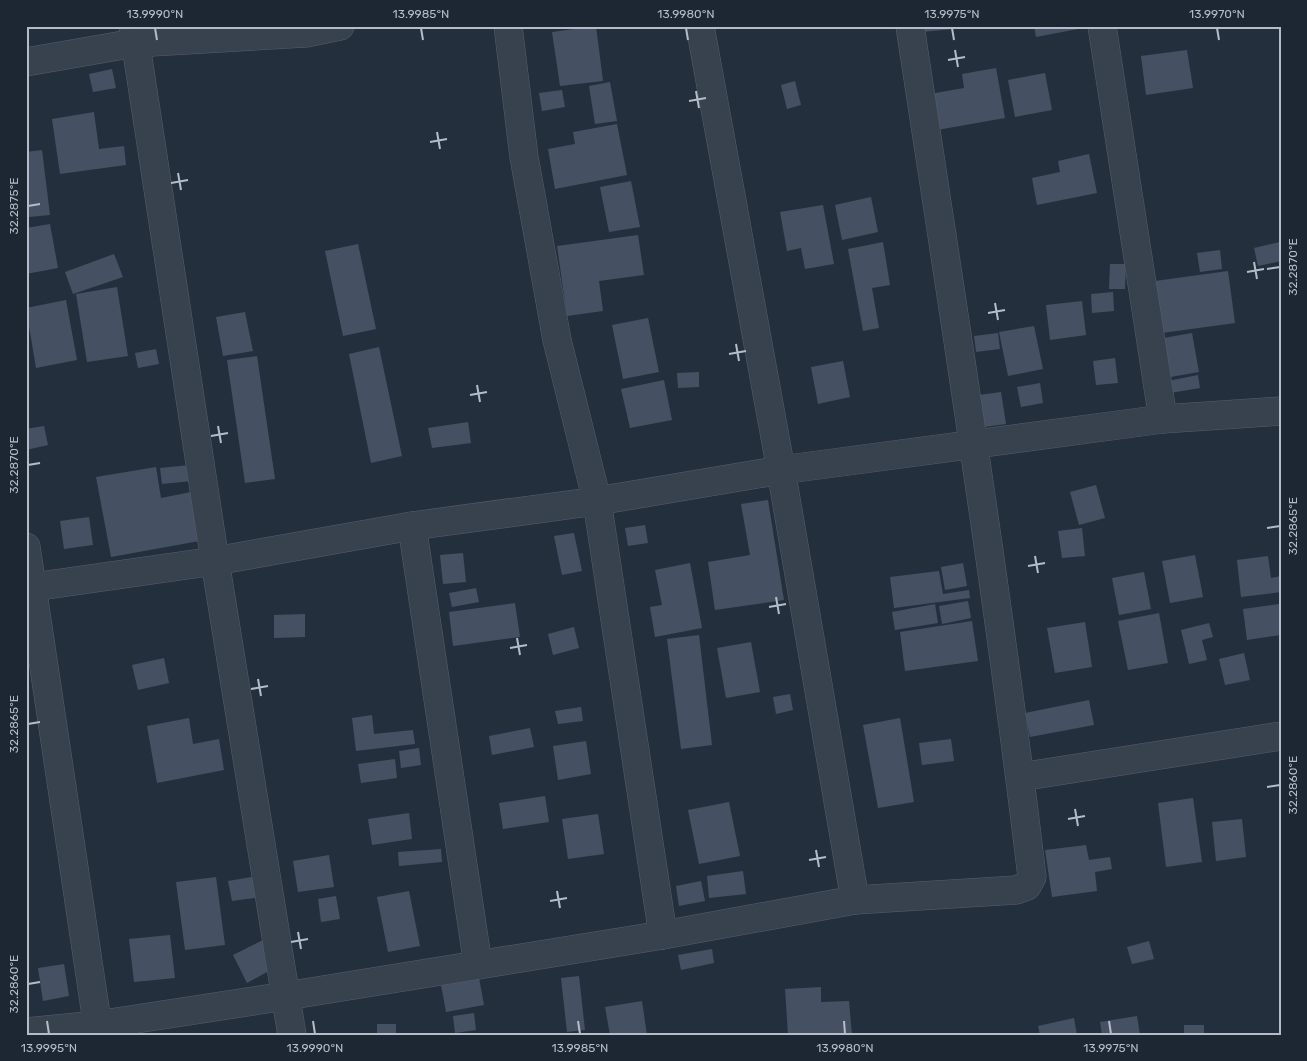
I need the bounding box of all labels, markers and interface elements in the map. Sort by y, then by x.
text: 13.9990°N [127,7,183,21]
text: 13.9985°N [393,7,449,21]
text: 13.9980°N [657,7,715,21]
text: 13.9975°N [924,7,980,21]
text: 13.9970°N [1189,7,1245,21]
text: 32.2875°E [7,177,21,235]
text: 32.2870°E [1286,238,1300,296]
text: 32.2870°E [7,436,21,494]
text: 32.2865°E [1286,497,1300,555]
text: 32.2865°E [7,695,21,753]
text: 32.2860°E [1286,756,1300,814]
text: 32.2860°E [7,955,21,1013]
text: 13.9995°N [21,1041,77,1055]
text: 13.9990°N [287,1041,343,1055]
text: 13.9985°N [552,1041,608,1055]
text: 13.9980°N [816,1041,874,1055]
text: 13.9975°N [1083,1041,1139,1055]

